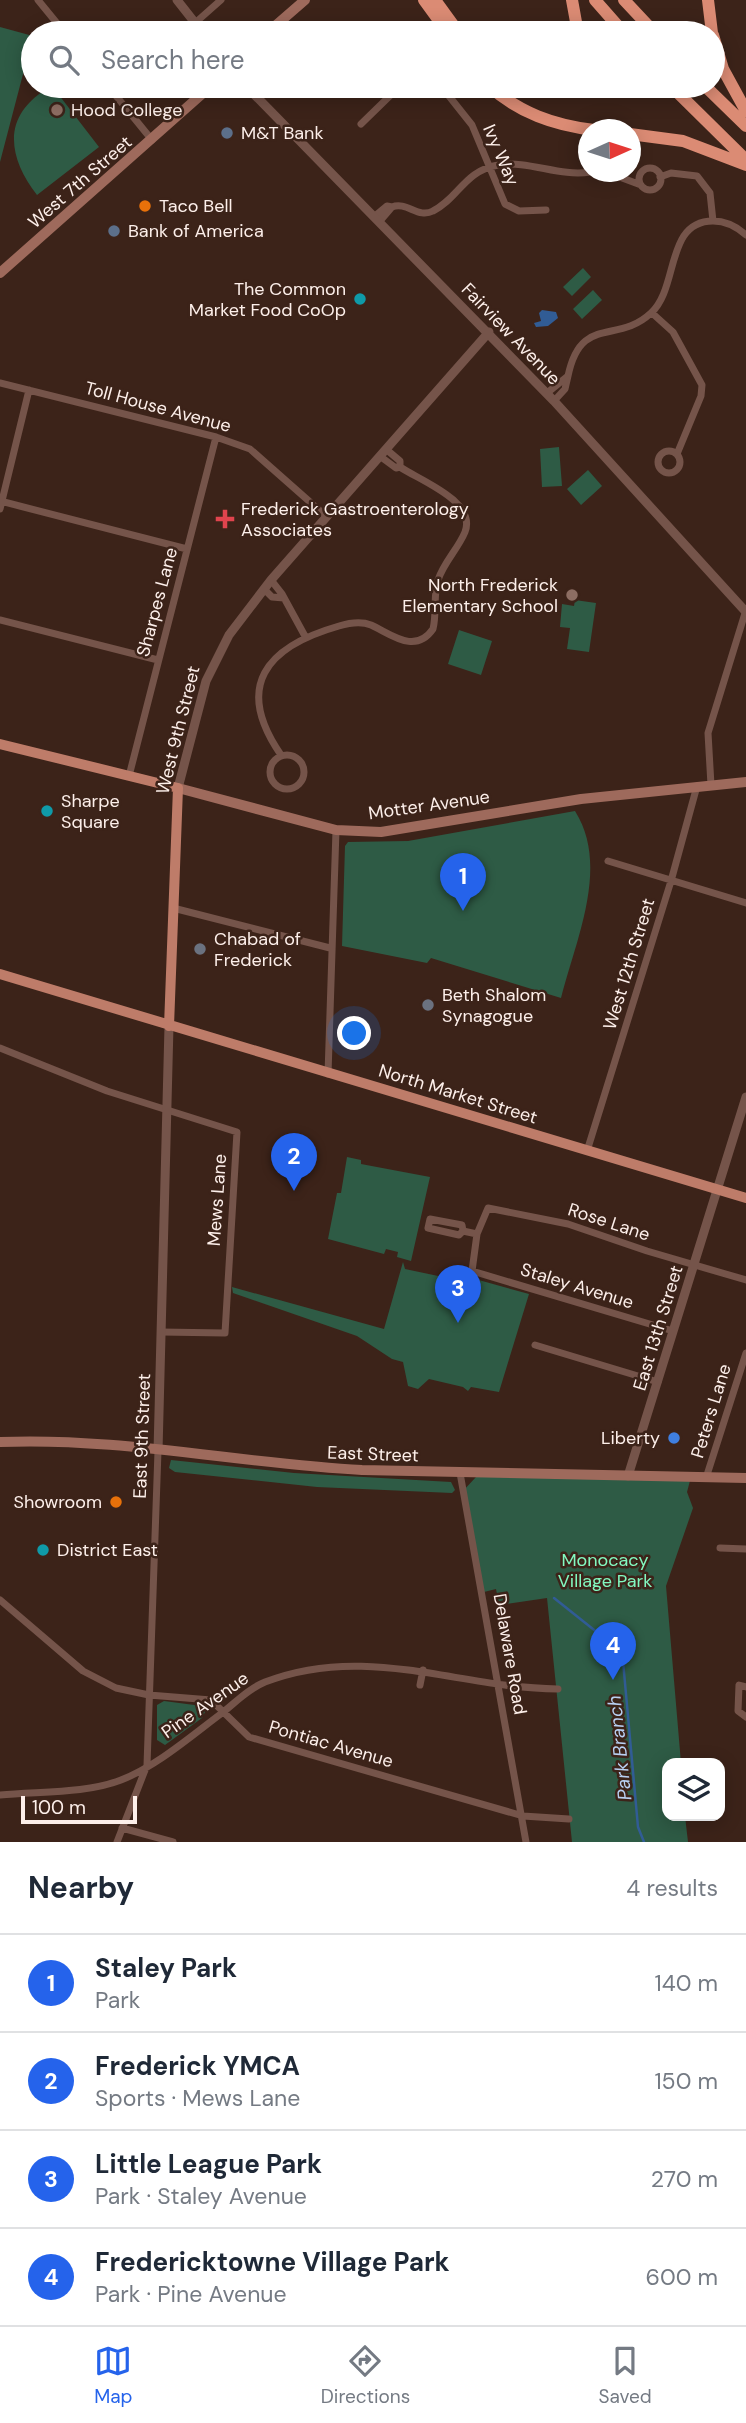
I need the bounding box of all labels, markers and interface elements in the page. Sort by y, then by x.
search box [21,21,725,98]
icon: search [45,41,83,79]
text: Search here [101,43,244,77]
place label: Hood College [71,98,182,122]
marker: Hood College [49,102,65,118]
north arrow [578,119,641,182]
place label: M&T Bank [241,121,324,145]
street label: Ivy Way [477,121,525,189]
marker: M&T Bank [219,125,235,141]
street label: West 7th Street [23,130,137,234]
place label: Taco Bell [159,194,232,218]
marker: Taco Bell [137,198,153,214]
place label: Bank of America [128,219,264,243]
marker: Bank of America [106,223,122,239]
place label: The Common Market Food CoOp [189,277,346,322]
street label: Fairview Avenue [456,278,566,390]
marker: The Common Market Food CoOp [352,291,368,307]
street label: Toll House Avenue [82,376,234,438]
place label: Frederick Gastroenterology Associates [241,497,469,542]
marker: Frederick Gastroenterology Associates [215,509,235,529]
street label: Sharpes Lane [131,545,183,659]
place label: North Frederick Elementary School [402,573,558,618]
marker: North Frederick Elementary School [564,587,580,603]
street label: West 9th Street [150,663,206,797]
street label: Motter Avenue [367,785,491,825]
place label: Sharpe Square [61,789,120,834]
marker: Sharpe Square [39,803,55,819]
pin: 1 [440,853,486,911]
street label: West 12th Street [598,895,660,1033]
place label: Chabad of Frederick [214,927,301,972]
marker: Chabad of Frederick [192,941,208,957]
place label: Beth Shalom Synagogue [442,983,546,1028]
marker: Beth Shalom Synagogue [420,997,436,1013]
your location [337,1016,371,1050]
street label: North Market Street [376,1058,540,1130]
pin: 2 [271,1133,317,1191]
street label: Mews Lane [202,1153,232,1247]
street label: Rose Lane [565,1197,653,1247]
street label: Staley Avenue [517,1257,637,1315]
street label: East 13th Street [628,1262,688,1394]
pin: 3 [435,1265,481,1323]
street label: Peters Lane [685,1361,737,1461]
street label: East 9th Street [128,1373,156,1499]
place label: Liberty [601,1426,660,1450]
marker: Liberty [666,1430,682,1446]
street label: East Street [327,1440,419,1468]
place label: Showroom [13,1490,102,1514]
marker: Showroom [108,1494,124,1510]
place label: District East [57,1538,158,1562]
marker: District East [35,1542,51,1558]
park label: Monocacy Village Park [558,1548,652,1593]
street label: Delaware Road [488,1592,532,1716]
pin: 4 [590,1622,636,1680]
street label: Pine Avenue [157,1666,253,1744]
water label: Park Branch [602,1694,637,1802]
street label: Pontiac Avenue [266,1715,396,1773]
map controls [662,1758,725,1821]
button: layers [662,1758,725,1821]
scale bar [21,1793,136,1825]
text: 100 m [32,1795,86,1820]
text: Nearby [28,1868,134,1907]
text: 4 results [626,1873,718,1903]
text: Staley Park [95,1951,237,1985]
text: 1 [47,1968,55,1998]
text: 140 m [655,1968,718,1998]
text: Park [95,1985,140,2015]
text: Frederick YMCA [95,2049,300,2083]
text: 2 [44,2066,58,2096]
text: 150 m [654,2066,718,2096]
text: Sports · Mews Lane [95,2083,300,2113]
text: Little League Park [95,2147,322,2181]
text: 3 [44,2164,58,2194]
text: 270 m [651,2164,718,2194]
text: Park · Staley Avenue [95,2181,307,2211]
text: Fredericktowne Village Park [95,2245,450,2279]
text: 4 [44,2262,58,2292]
text: 600 m [645,2262,718,2292]
text: Park · Pine Avenue [95,2279,287,2309]
tab: Map [94,2342,132,2409]
tab: Directions [321,2342,410,2409]
tab: Saved [599,2342,652,2409]

